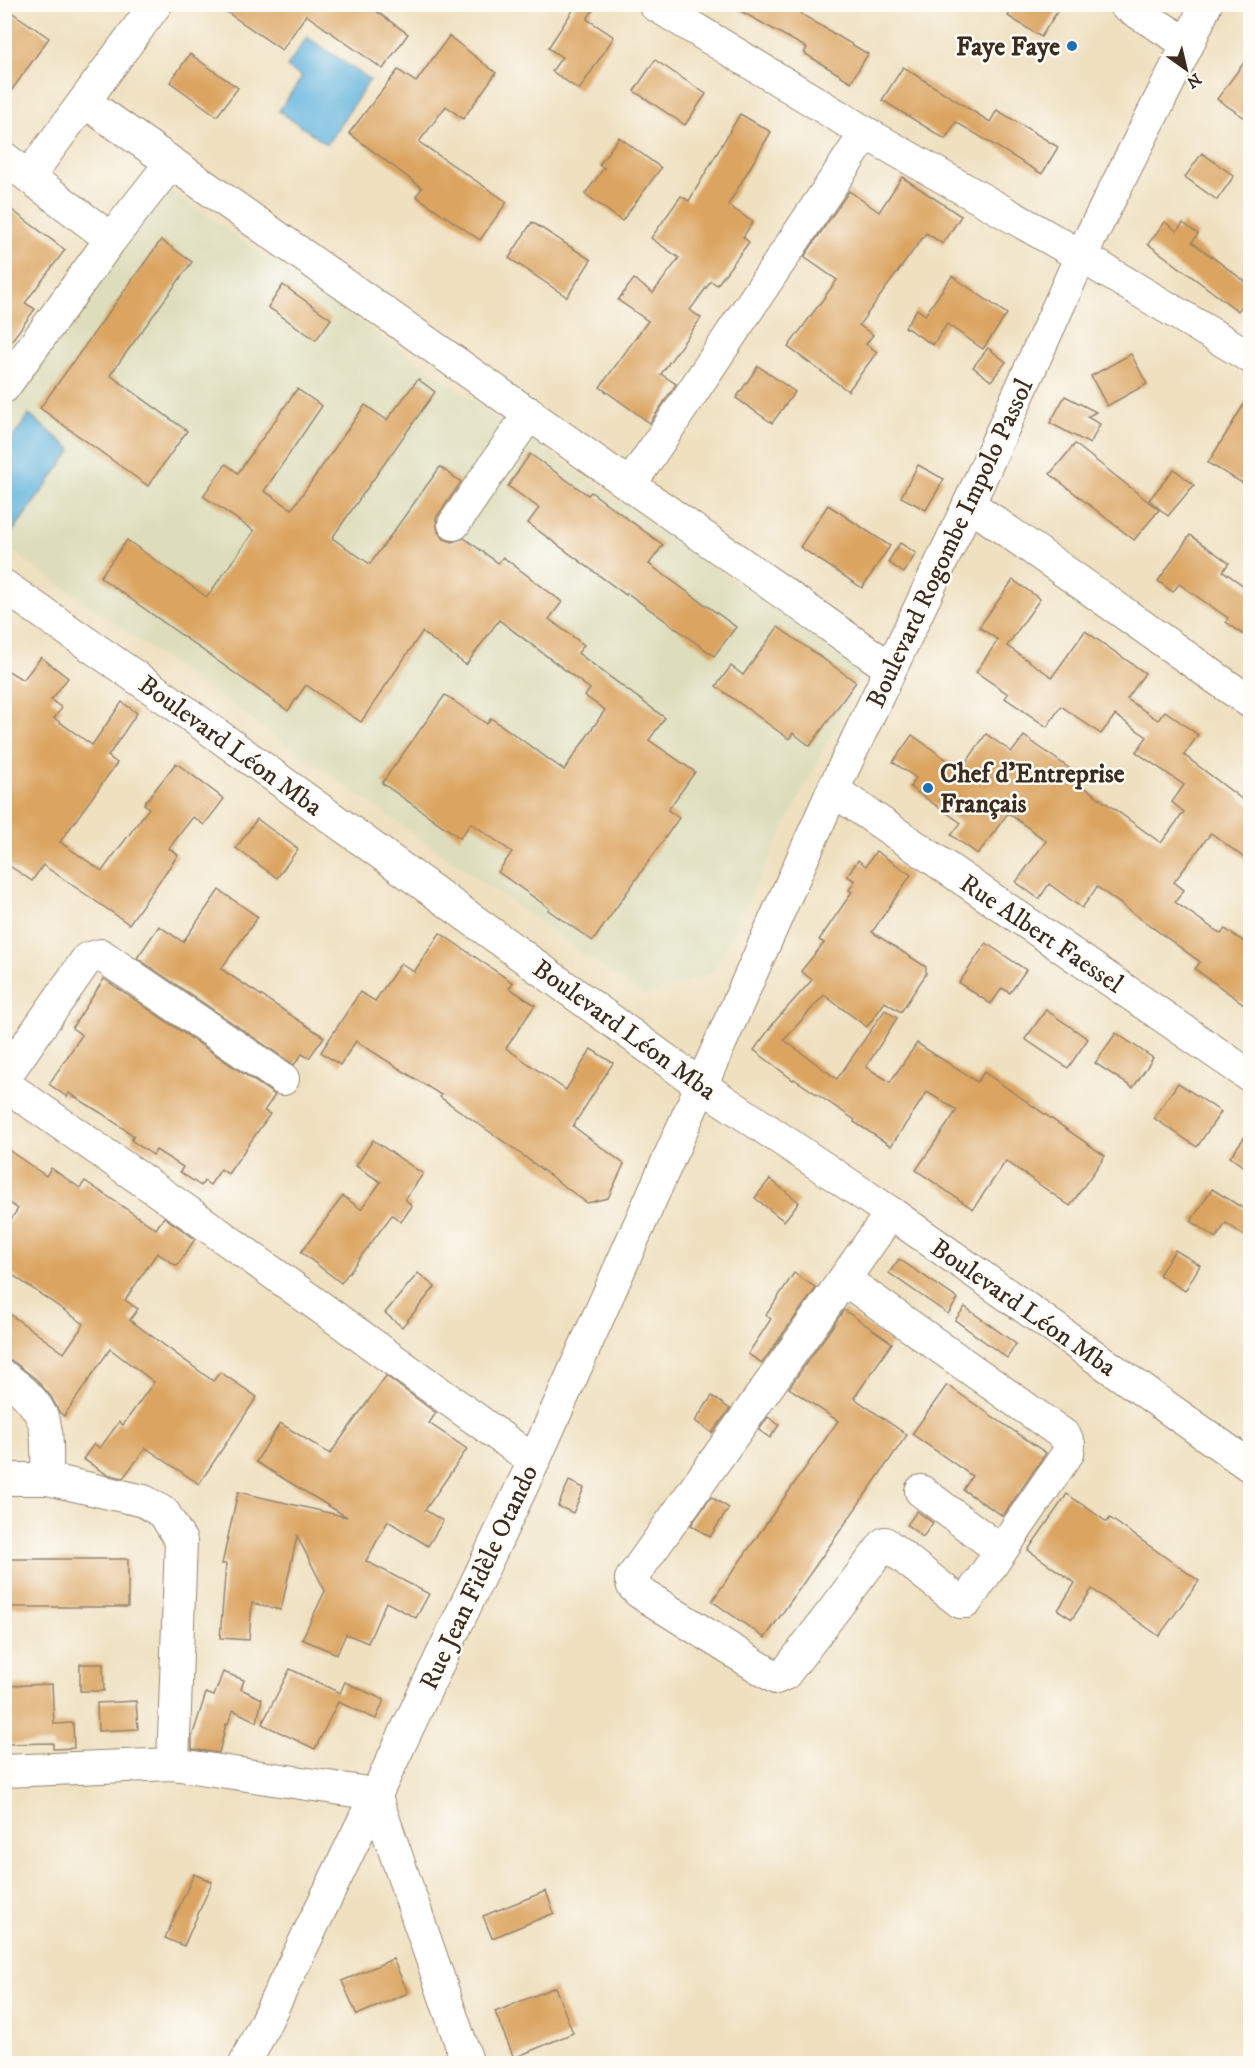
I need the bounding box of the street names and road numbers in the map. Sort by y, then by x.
street label: Boulevard Rogombe Impolo Passol [859,374,1041,714]
street label: Boulevard Léon Mba [132,668,328,824]
street label: Rue Albert Faessel [953,867,1129,1001]
street label: Boulevard Léon Mba [526,952,722,1108]
street label: Boulevard Léon Mba [924,1232,1122,1385]
street label: Rue Jean Fidèle Otando [413,1460,546,1695]

